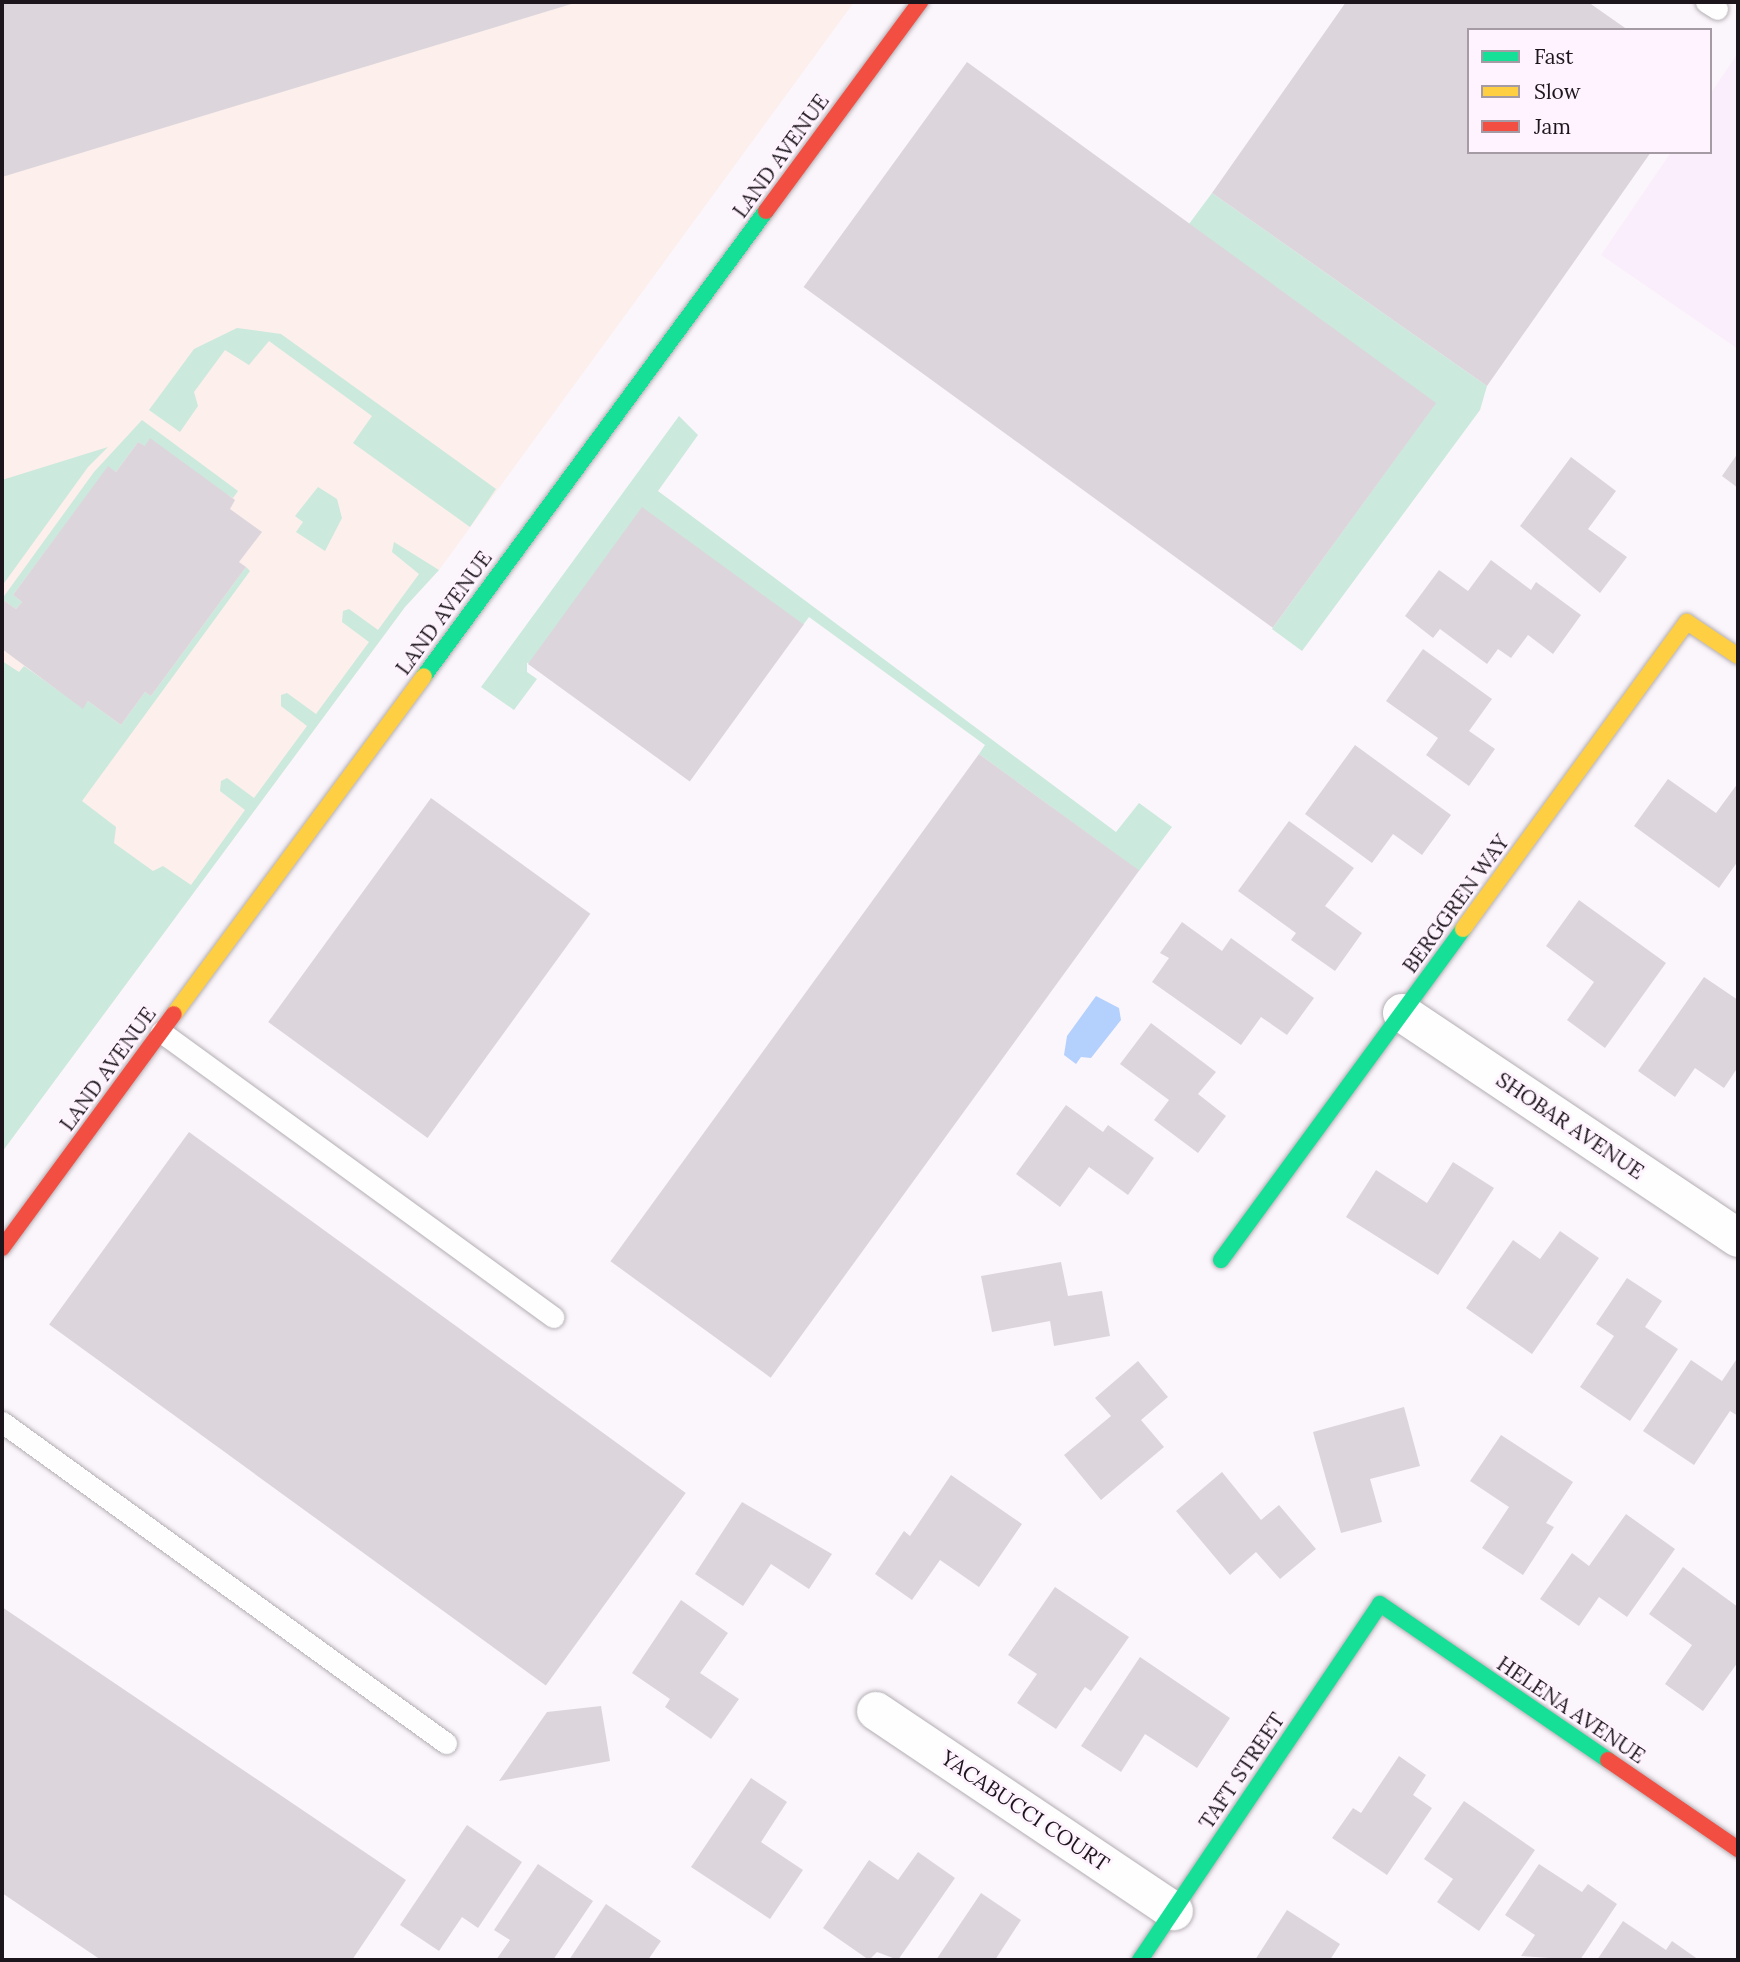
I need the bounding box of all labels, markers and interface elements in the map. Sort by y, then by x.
legend [1467,28,1712,154]
text: Fast [1534,43,1573,70]
text: Slow [1534,78,1581,105]
street label: LAND AVENUE [728,89,834,223]
text: Jam [1534,113,1571,140]
street label: LAND AVENUE [391,546,497,680]
street label: BERGGREN WAY [1398,830,1514,978]
street label: LAND AVENUE [55,1002,161,1136]
street label: SHOBAR AVENUE [1491,1067,1649,1185]
street label: HELENA AVENUE [1492,1651,1650,1769]
street label: TAFT STREET [1194,1708,1290,1834]
street label: YACABUCCI COURT [936,1745,1114,1877]

